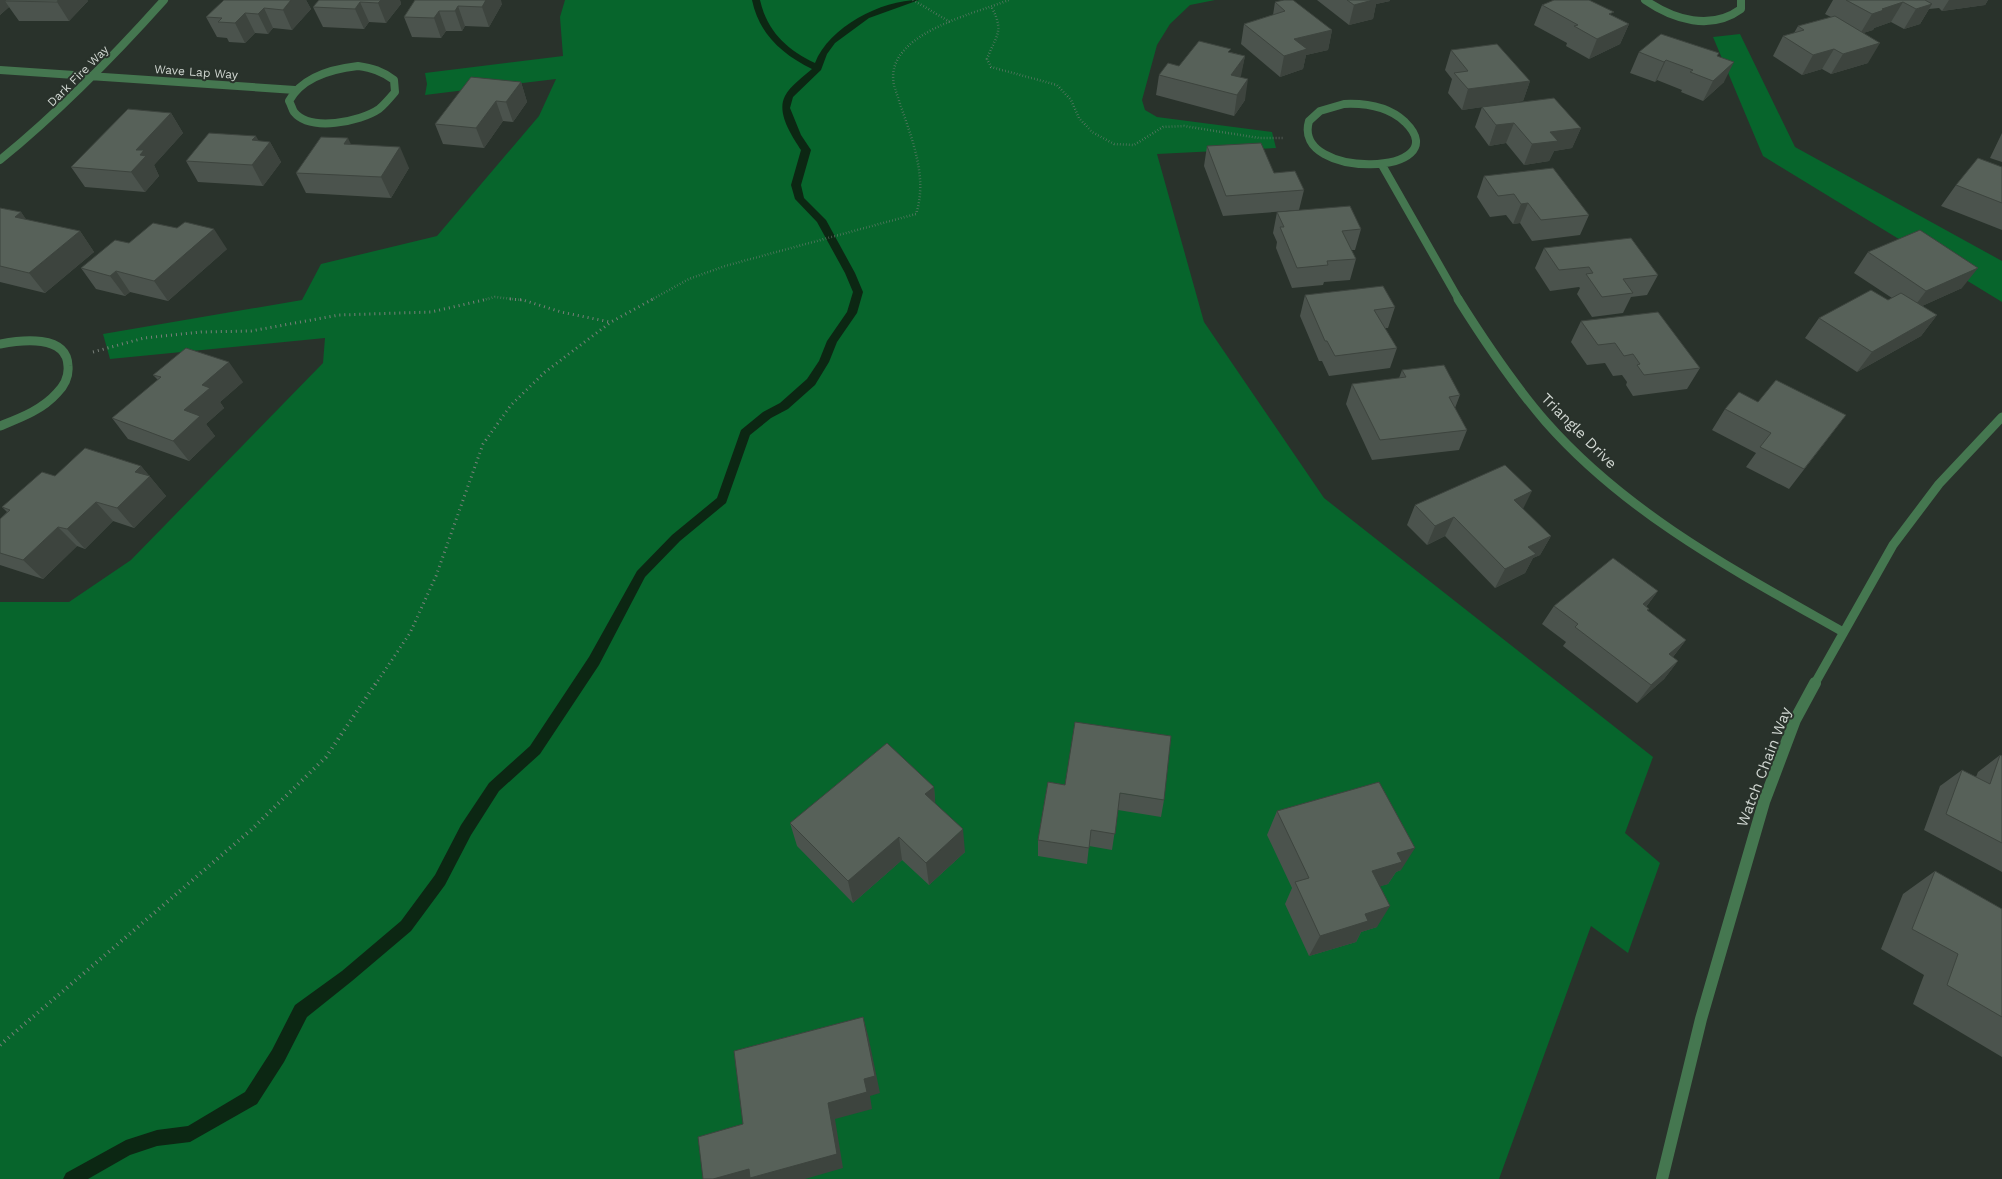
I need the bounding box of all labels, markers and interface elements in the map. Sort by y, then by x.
street label: Dark Fire Way [45,42,112,109]
street label: Wave Lap Way [154,62,239,82]
street label: Triangle Drive [1537,389,1621,473]
street label: Watch Chain Way [1733,704,1795,829]

